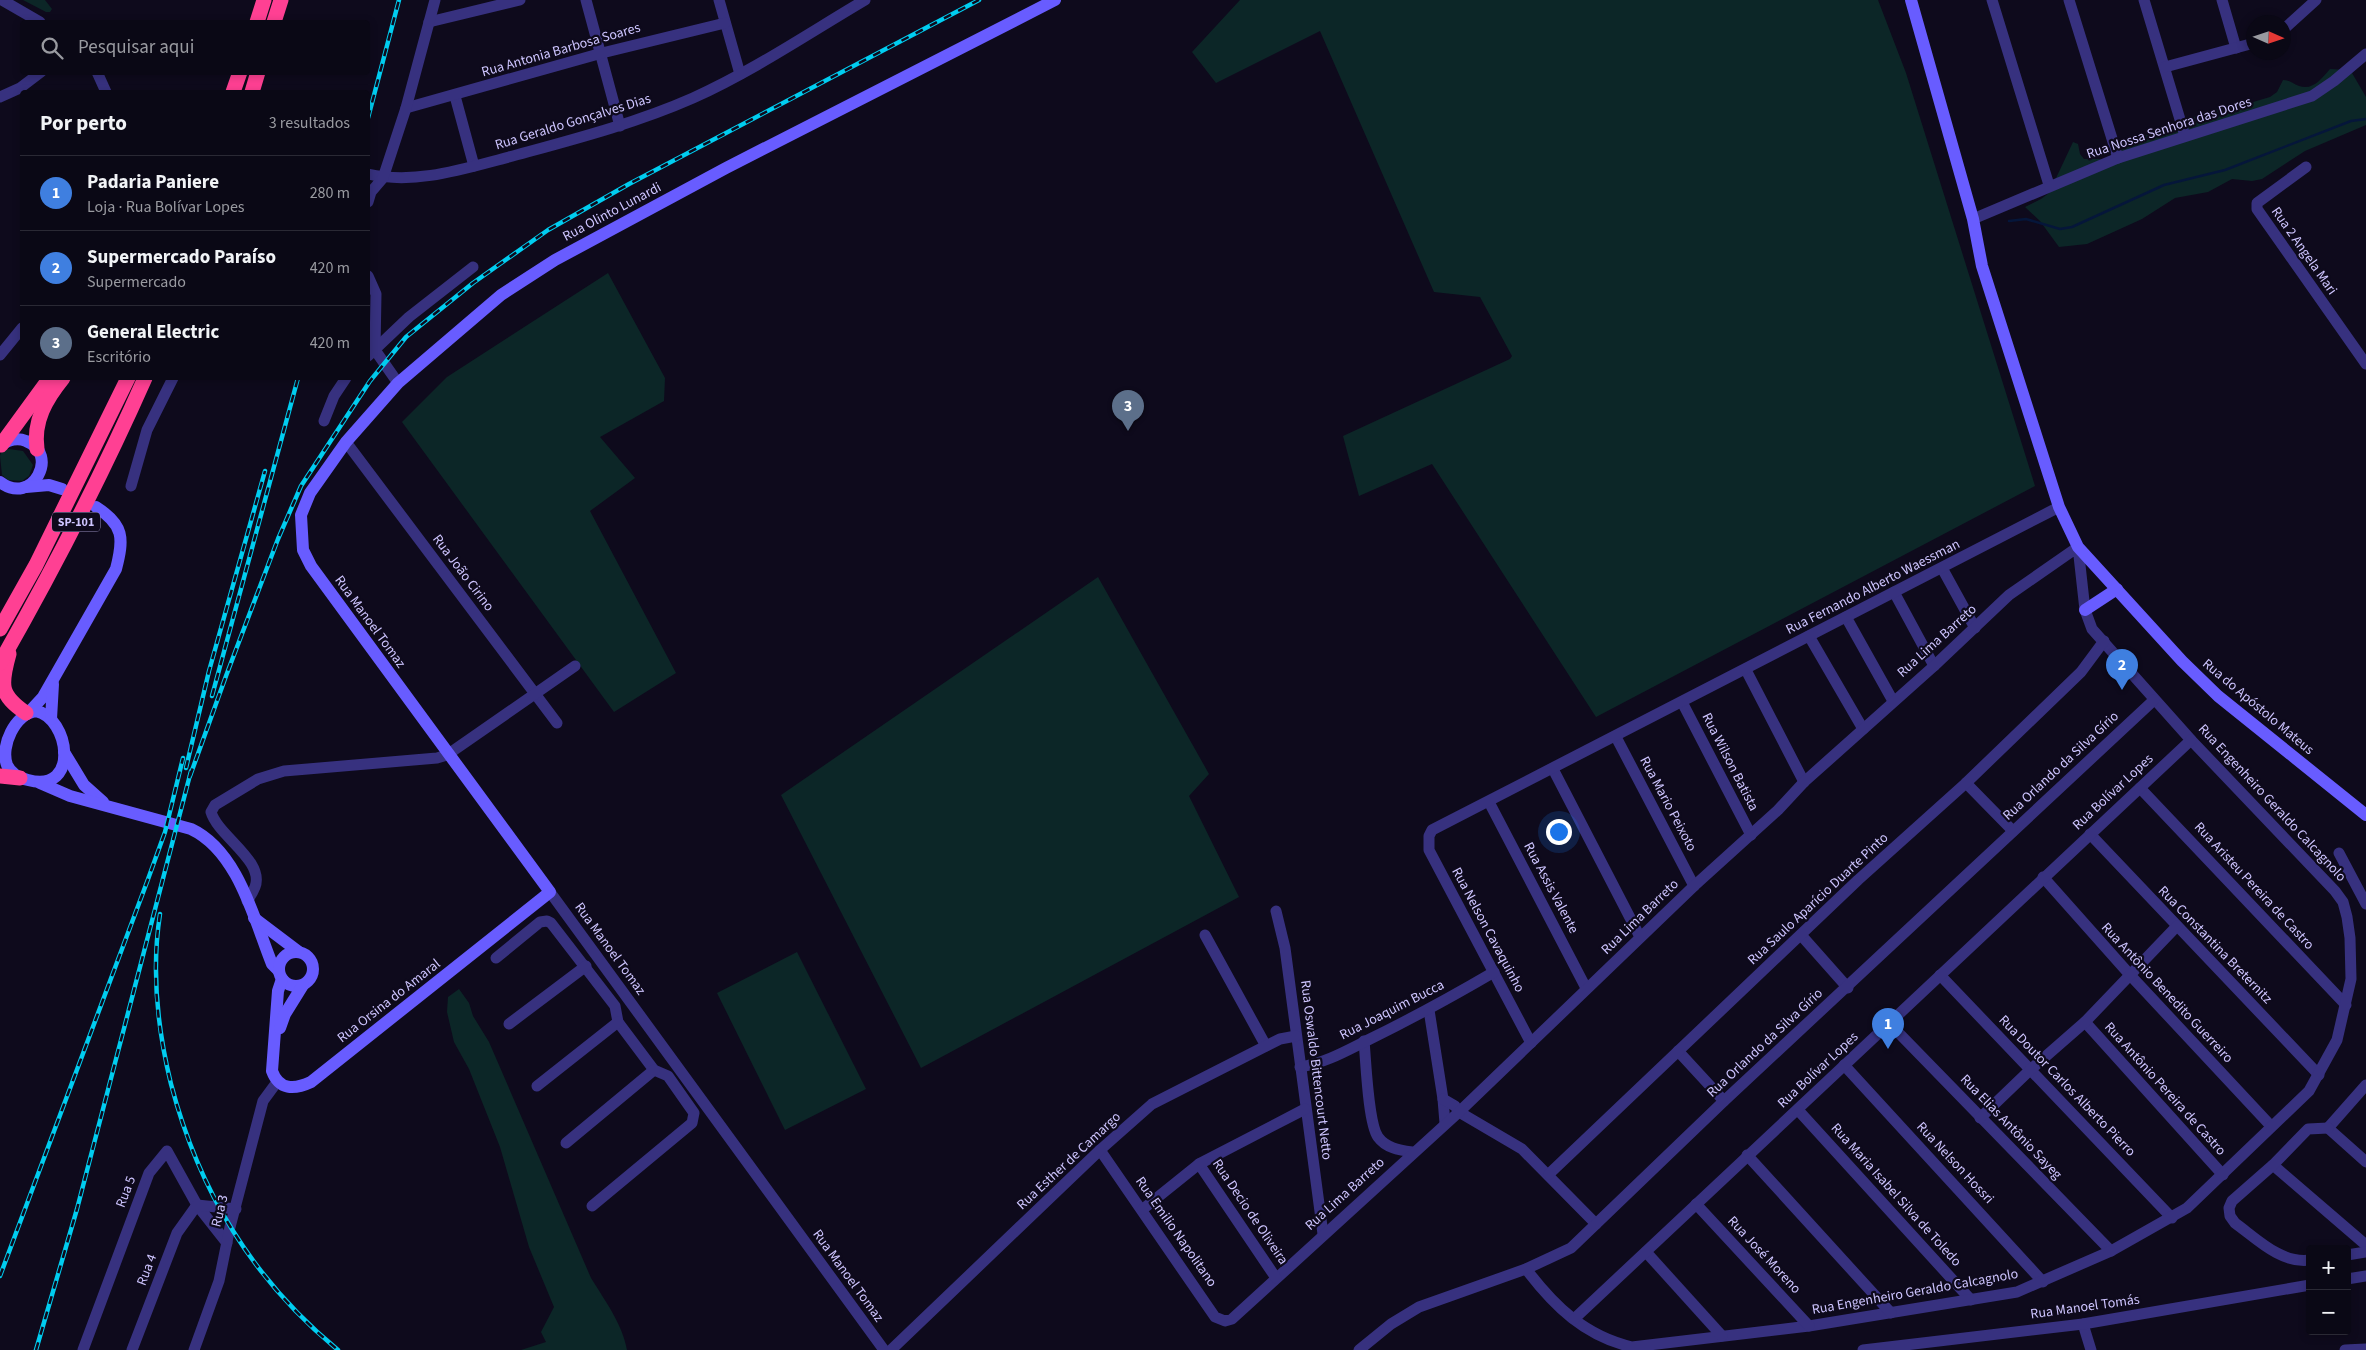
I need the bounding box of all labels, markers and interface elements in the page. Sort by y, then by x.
north arrow [2246,15,2291,60]
street label: Rua Antonia Barbosa Soares [479,18,643,82]
search box [20,20,370,75]
icon: search [38,34,66,62]
text: Pesquisar aqui [78,34,194,61]
street label: Rua Geraldo Gonçalves Dias [493,89,654,155]
street label: Rua Nossa Senhora das Dores [2084,92,2254,164]
text: Por perto [40,108,127,138]
text: 3 resultados [269,112,350,134]
text: Padaria Paniere [87,169,219,196]
street label: Rua Olinto Lunardi [559,178,665,246]
text: 1 [52,182,60,204]
text: 280 m [310,182,350,204]
text: Loja · Rua Bolívar Lopes [87,196,245,218]
street label: Rua 2 Angela Mari [2266,203,2342,299]
text: Supermercado Paraíso [87,244,276,271]
text: 2 [52,257,60,279]
text: 420 m [310,257,350,279]
text: Supermercado [87,271,186,293]
text: General Electric [87,319,219,346]
text: 3 [52,332,60,354]
text: 420 m [310,332,350,354]
text: Escritório [87,346,151,368]
pin: 3 [1112,390,1144,431]
road number: SP-101 [52,512,100,532]
street label: Rua João Cirino [427,530,499,616]
street label: Rua Fernando Alberto Waessman [1782,534,1964,640]
street label: Rua Manoel Tomaz [330,572,410,672]
street label: Rua Lima Barreto [1893,600,1981,682]
pin: 2 [2106,649,2138,690]
street label: Rua do Apóstolo Mateus [2198,654,2318,760]
street label: Rua Orlando da Silva Gírio [1999,707,2123,825]
street label: Rua Wilson Batista [1697,709,1763,815]
street label: Rua Engenheiro Geraldo Calcagnolo [2193,720,2351,886]
street label: Rua Bolívar Lopes [2068,749,2158,835]
street label: Rua Mario Peixoto [1635,753,1701,855]
street label: Rua Aristeu Pereira de Castro [2189,818,2319,954]
your location [1546,819,1572,845]
street label: Rua Saulo Aparício Duarte Pinto [1743,828,1893,970]
street label: Rua Assis Valente [1519,839,1584,937]
street label: Rua Nelson Cavaquinho [1447,864,1529,996]
street label: Rua Lima Barreto [1597,875,1683,959]
street label: Rua Constantina Breternitz [2153,882,2277,1008]
street label: Rua Manoel Tomaz [570,899,650,999]
street label: Rua Antônio Benedito Guerreiro [2096,918,2238,1068]
street label: Rua Orsina do Amaral [333,954,445,1048]
street label: Rua Joaquim Bucca [1336,975,1448,1045]
street label: Rua Oswaldo Bittencourt Netto [1295,979,1337,1161]
street label: Rua Orlando da Silva Gírio [1703,984,1827,1102]
pin: 1 [1872,1008,1904,1049]
street label: Rua Doutor Carlos Alberto Pierro [1994,1011,2140,1161]
street label: Rua Antônio Pereira de Castro [2100,1018,2230,1160]
street label: Rua Bolívar Lopes [1773,1027,1863,1113]
street label: Rua Elias Antônio Sayeg [1955,1070,2067,1184]
street label: Rua Esther de Camargo [1013,1107,1125,1215]
street label: Rua Nelson Hossri [1912,1118,1998,1208]
street label: Rua Maria Isabel Silva de Toledo [1826,1119,1966,1271]
street label: Rua Lima Barreto [1301,1153,1389,1235]
street label: Rua Decio de Oliveira [1207,1155,1293,1269]
street label: Rua 5 [111,1173,141,1211]
street label: Rua Emilio Napolitano [1130,1173,1222,1291]
street label: Rua 3 [206,1193,234,1229]
street label: Rua José Moreno [1723,1212,1805,1298]
street label: Rua Manoel Tomaz [808,1226,888,1326]
map controls [2306,1245,2351,1335]
button: + [2306,1245,2351,1290]
street label: Rua 4 [132,1251,162,1289]
street label: Rua Engenheiro Geraldo Calcagnolo [1810,1264,2020,1320]
street label: Rua Manoel Tomás [2029,1289,2141,1325]
button: − [2306,1290,2351,1335]

